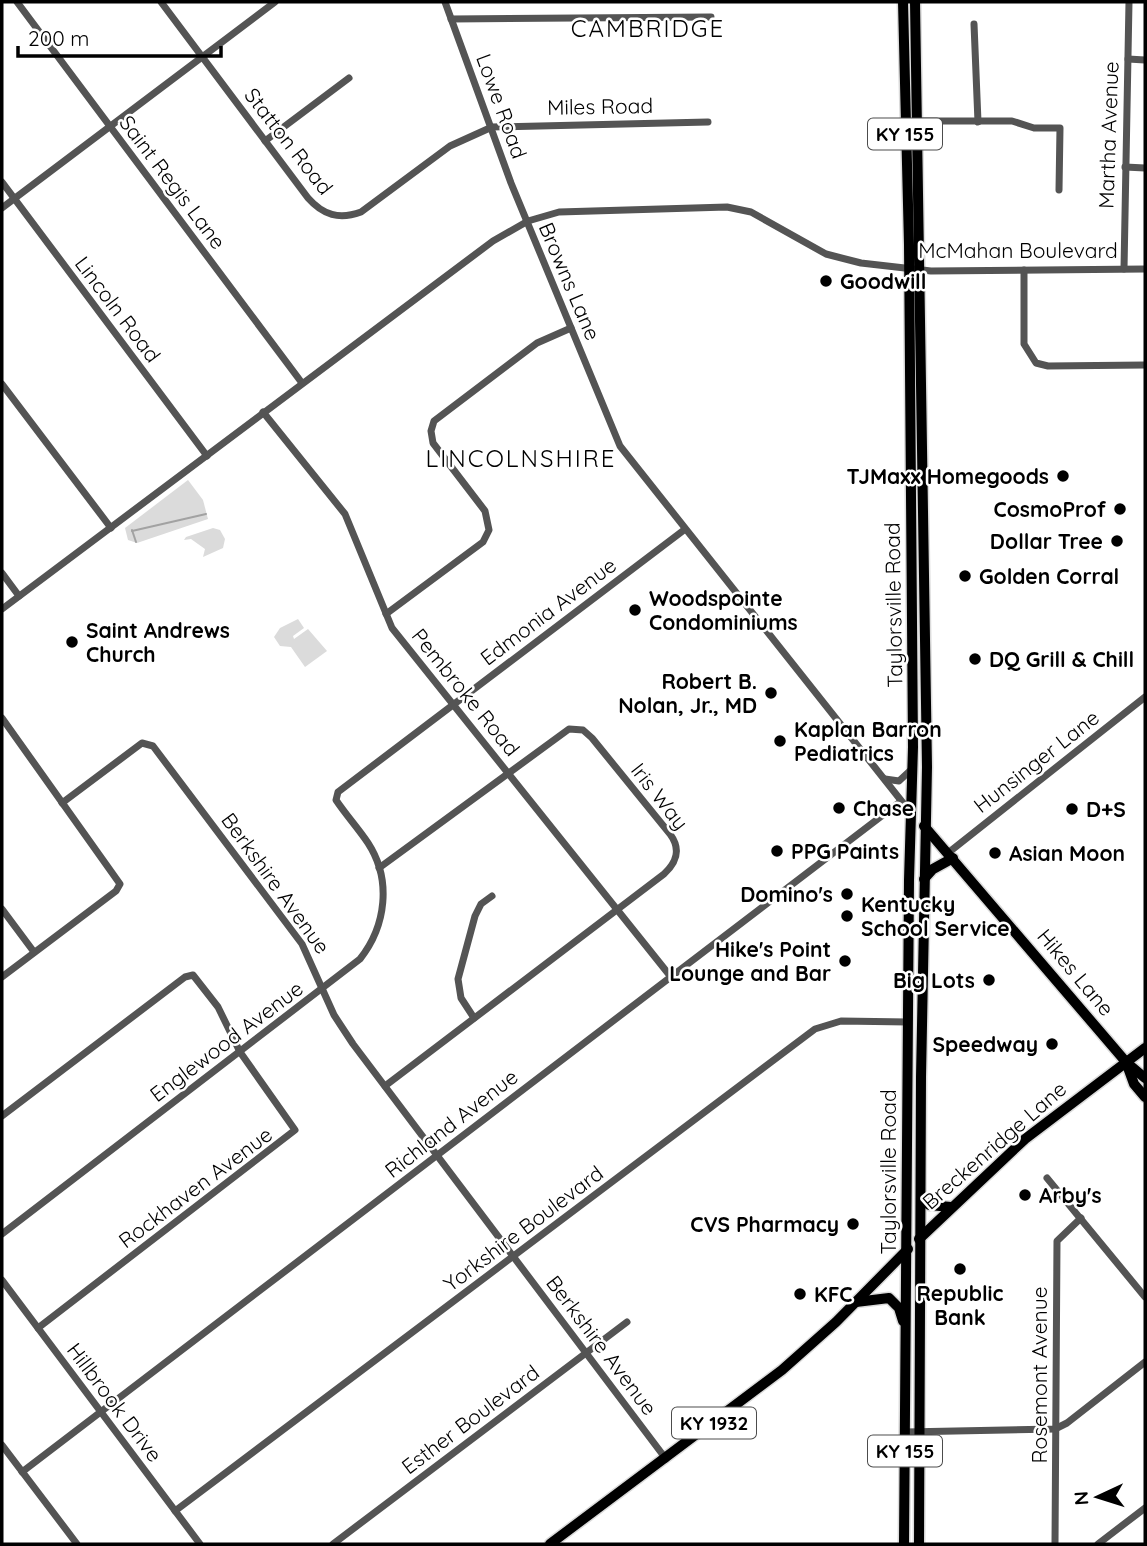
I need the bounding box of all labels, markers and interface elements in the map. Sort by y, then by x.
district label: CAMBRIDGE [571,13,725,43]
scale bar [18,14,220,58]
text: 200 m [28,25,90,51]
street label: Lowe Road [471,50,533,162]
street label: Martha Avenue [1092,61,1124,209]
street label: Statton Road [239,82,339,200]
street label: Miles Road [547,92,653,120]
street label: Saint Regis Lane [114,110,232,254]
road number: KY 155 [868,118,942,150]
street label: Browns Lane [534,218,606,344]
street label: McMahan Boulevard [918,237,1118,263]
street label: Lincoln Road [70,251,166,367]
place label: Goodwill [840,268,926,294]
marker: Goodwill [818,273,834,289]
district label: LINCOLNSHIRE [425,443,617,473]
place label: TJMaxx Homegoods [847,463,1049,489]
marker: TJMaxx Homegoods [1055,468,1071,484]
place label: CosmoProf [994,496,1107,522]
marker: CosmoProf [1112,501,1128,517]
street label: Taylorsville Road [879,522,907,688]
place label: Dollar Tree [990,528,1103,554]
marker: Dollar Tree [1109,533,1125,549]
street label: Edmonia Avenue [475,551,621,671]
place label: Golden Corral [979,563,1119,589]
marker: Golden Corral [957,568,973,584]
place label: Woodspointe Condominiums [649,585,798,635]
marker: Woodspointe Condominiums [627,602,643,618]
place label: Saint Andrews Church [86,617,230,667]
street label: Pembroke Road [407,623,525,761]
marker: Saint Andrews Church [64,634,80,650]
place label: DQ Grill & Chill [989,646,1134,672]
marker: DQ Grill & Chill [967,651,983,667]
place label: Robert B. Nolan, Jr., MD [618,668,757,718]
marker: Robert B. Nolan, Jr., MD [763,685,779,701]
street label: Hunsinger Lane [968,704,1104,818]
place label: Kaplan Barron Pediatrics [794,716,942,766]
marker: Kaplan Barron Pediatrics [772,733,788,749]
street label: Iris Way [626,757,694,835]
place label: Chase [853,795,914,821]
place label: D+S [1086,796,1126,822]
marker: Chase [831,800,847,816]
marker: D+S [1064,801,1080,817]
street label: Berkshire Avenue [216,807,336,959]
place label: PPG Paints [791,838,899,864]
place label: Asian Moon [1009,840,1125,866]
marker: PPG Paints [769,843,785,859]
marker: Asian Moon [987,845,1003,861]
place label: Domino's [740,881,833,907]
marker: Domino's [839,886,855,902]
place label: Kentucky School Service [861,891,1010,941]
marker: Kentucky School Service [839,908,855,924]
street label: Hikes Lane [1032,923,1120,1021]
place label: Hike's Point Lounge and Bar [669,936,831,986]
marker: Hike's Point Lounge and Bar [837,953,853,969]
place label: Big Lots [893,967,975,993]
marker: Big Lots [981,972,997,988]
street label: Englewood Avenue [144,975,308,1107]
place label: Speedway [933,1031,1038,1057]
marker: Speedway [1044,1036,1060,1052]
street label: Richland Avenue [379,1063,523,1183]
street label: Breckenridge Lane [917,1075,1071,1215]
street label: Taylorsville Road [875,1089,901,1255]
street label: Rockhaven Avenue [113,1121,277,1253]
street label: Yorkshire Boulevard [438,1160,608,1296]
place label: Arby's [1039,1182,1102,1208]
marker: Arby's [1017,1187,1033,1203]
place label: CVS Pharmacy [690,1211,839,1237]
marker: CVS Pharmacy [845,1216,861,1232]
marker: Republic Bank [952,1261,968,1277]
street label: Berkshire Avenue [541,1270,663,1420]
place label: Republic Bank [917,1280,1004,1330]
place label: KFC [814,1281,853,1307]
marker: KFC [792,1286,808,1302]
street label: Rosemont Avenue [1026,1286,1052,1464]
street label: Hillbrook Drive [62,1337,168,1467]
street label: Esther Boulevard [396,1359,544,1479]
road number: KY 1932 [672,1408,756,1438]
road number: KY 155 [868,1436,942,1466]
north arrow [1063,1462,1133,1532]
text: N [1069,1490,1093,1506]

